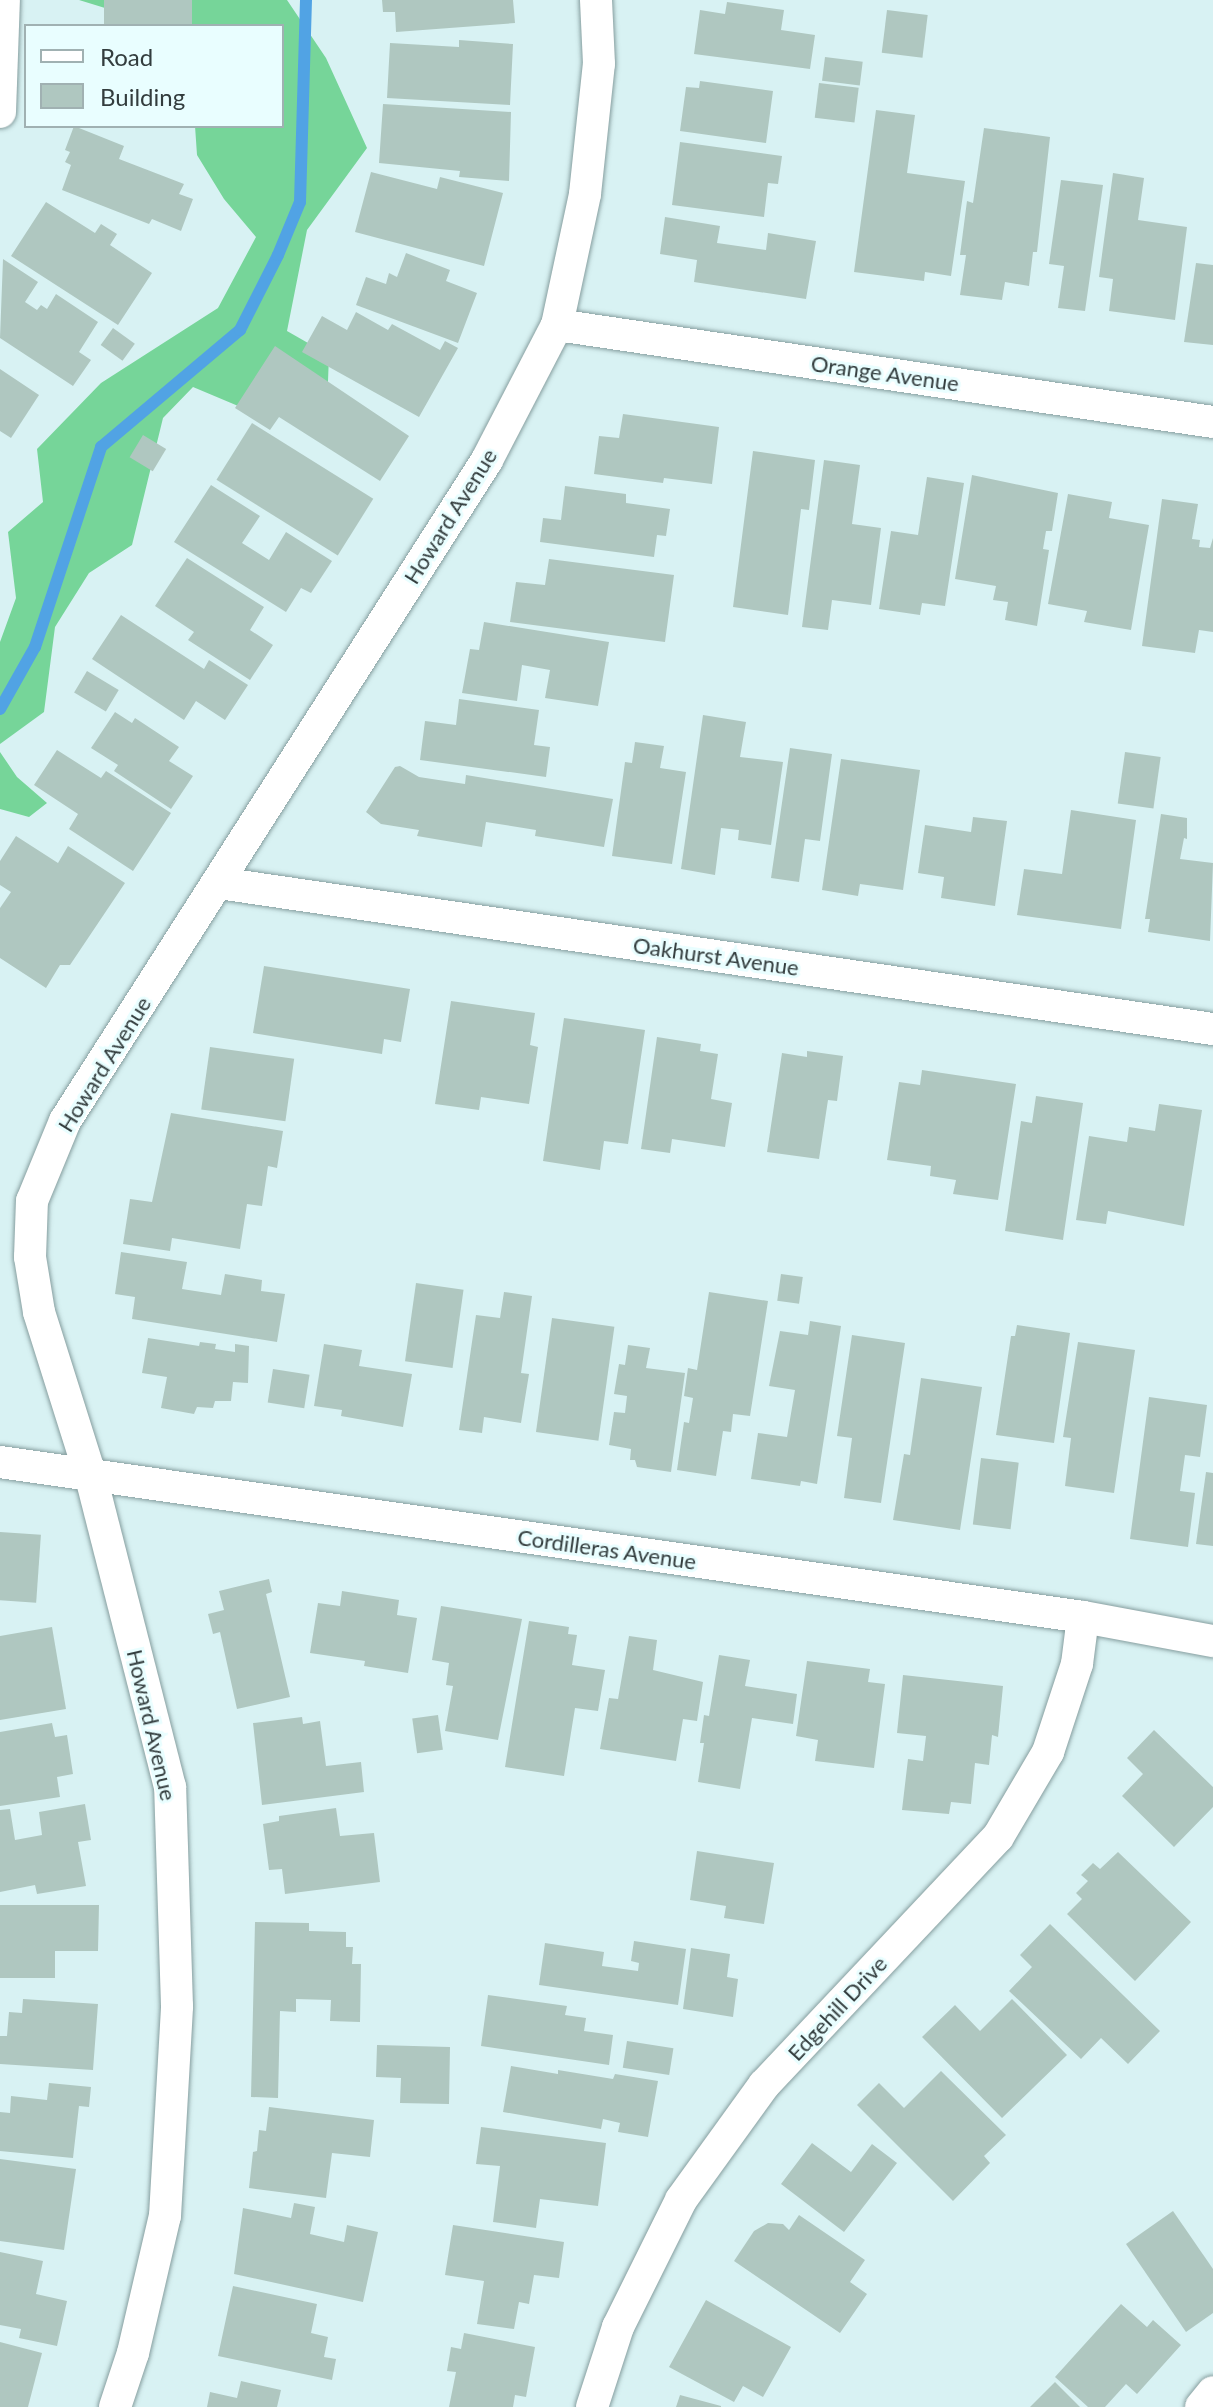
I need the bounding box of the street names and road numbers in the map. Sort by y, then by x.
street label: Orange Avenue [809,350,961,396]
street label: Howard Avenue [398,443,502,589]
street label: Oakhurst Avenue [631,931,801,981]
street label: Howard Avenue [52,991,156,1137]
street label: Cordilleras Avenue [516,1523,698,1575]
street label: Howard Avenue [122,1646,182,1804]
street label: Edgehill Drive [782,1950,892,2066]

